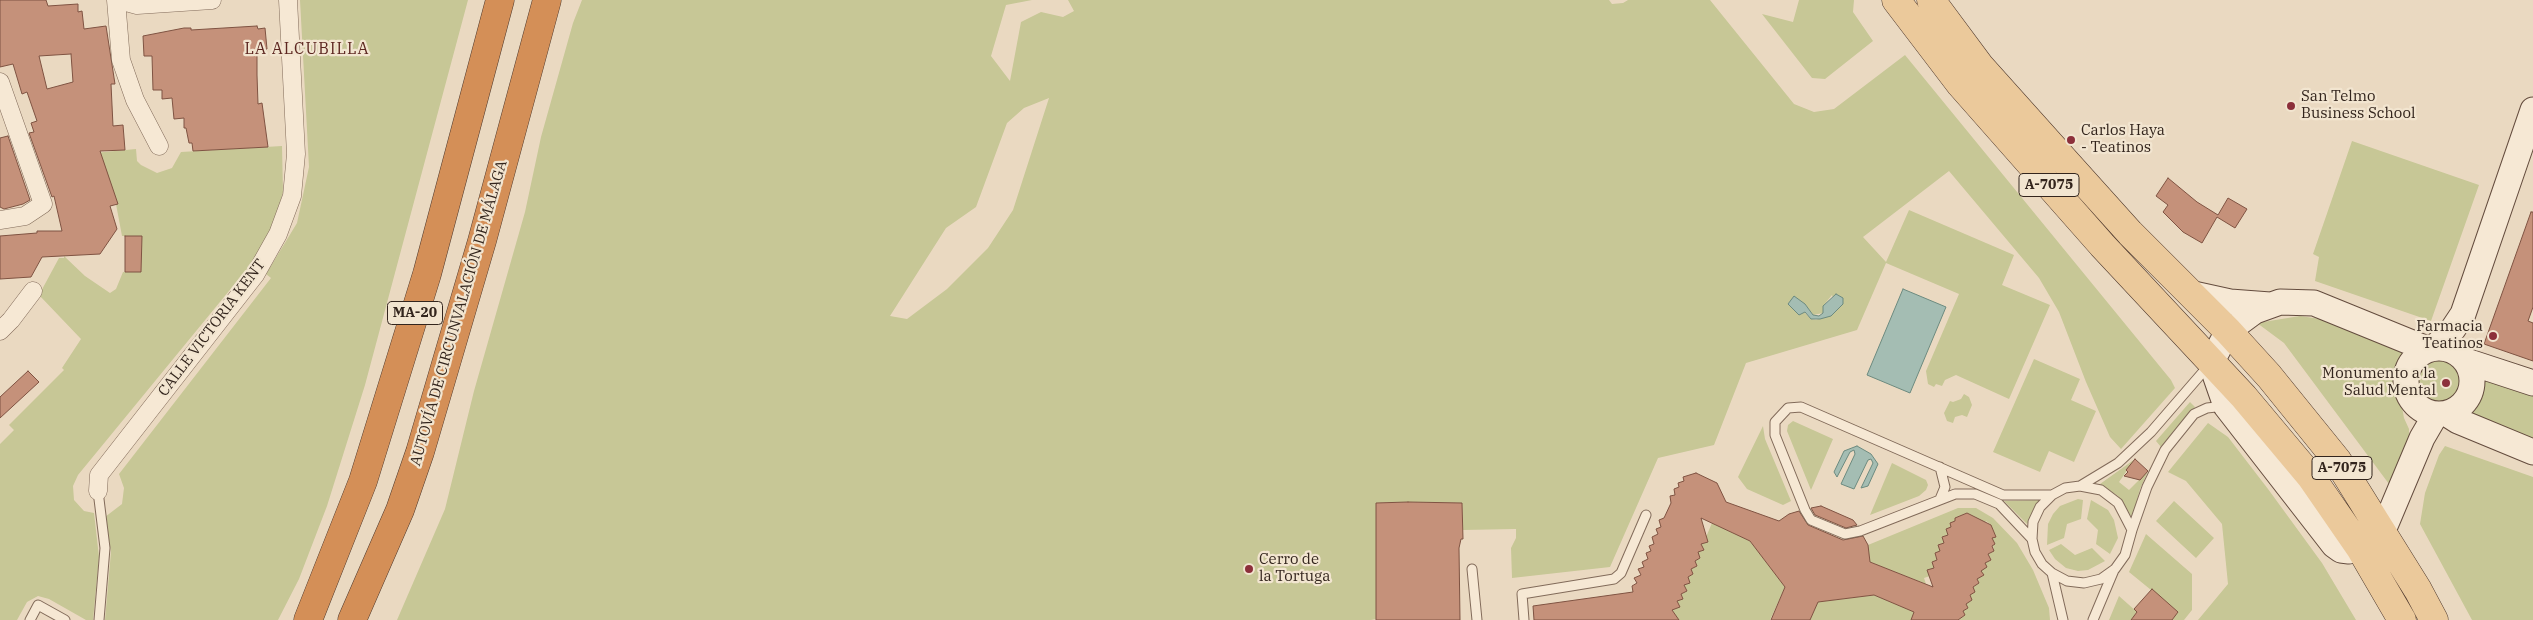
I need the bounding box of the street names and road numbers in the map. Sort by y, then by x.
street label: AUTOVÍA DE CIRCUNVALACIÓN DE MÁLAGA [407,158,511,468]
road number: A-7075 [2019,174,2079,196]
street label: CALLE VICTORIA KENT [155,256,269,400]
road number: MA-20 [388,302,442,324]
road number: A-7075 [2312,456,2372,479]

